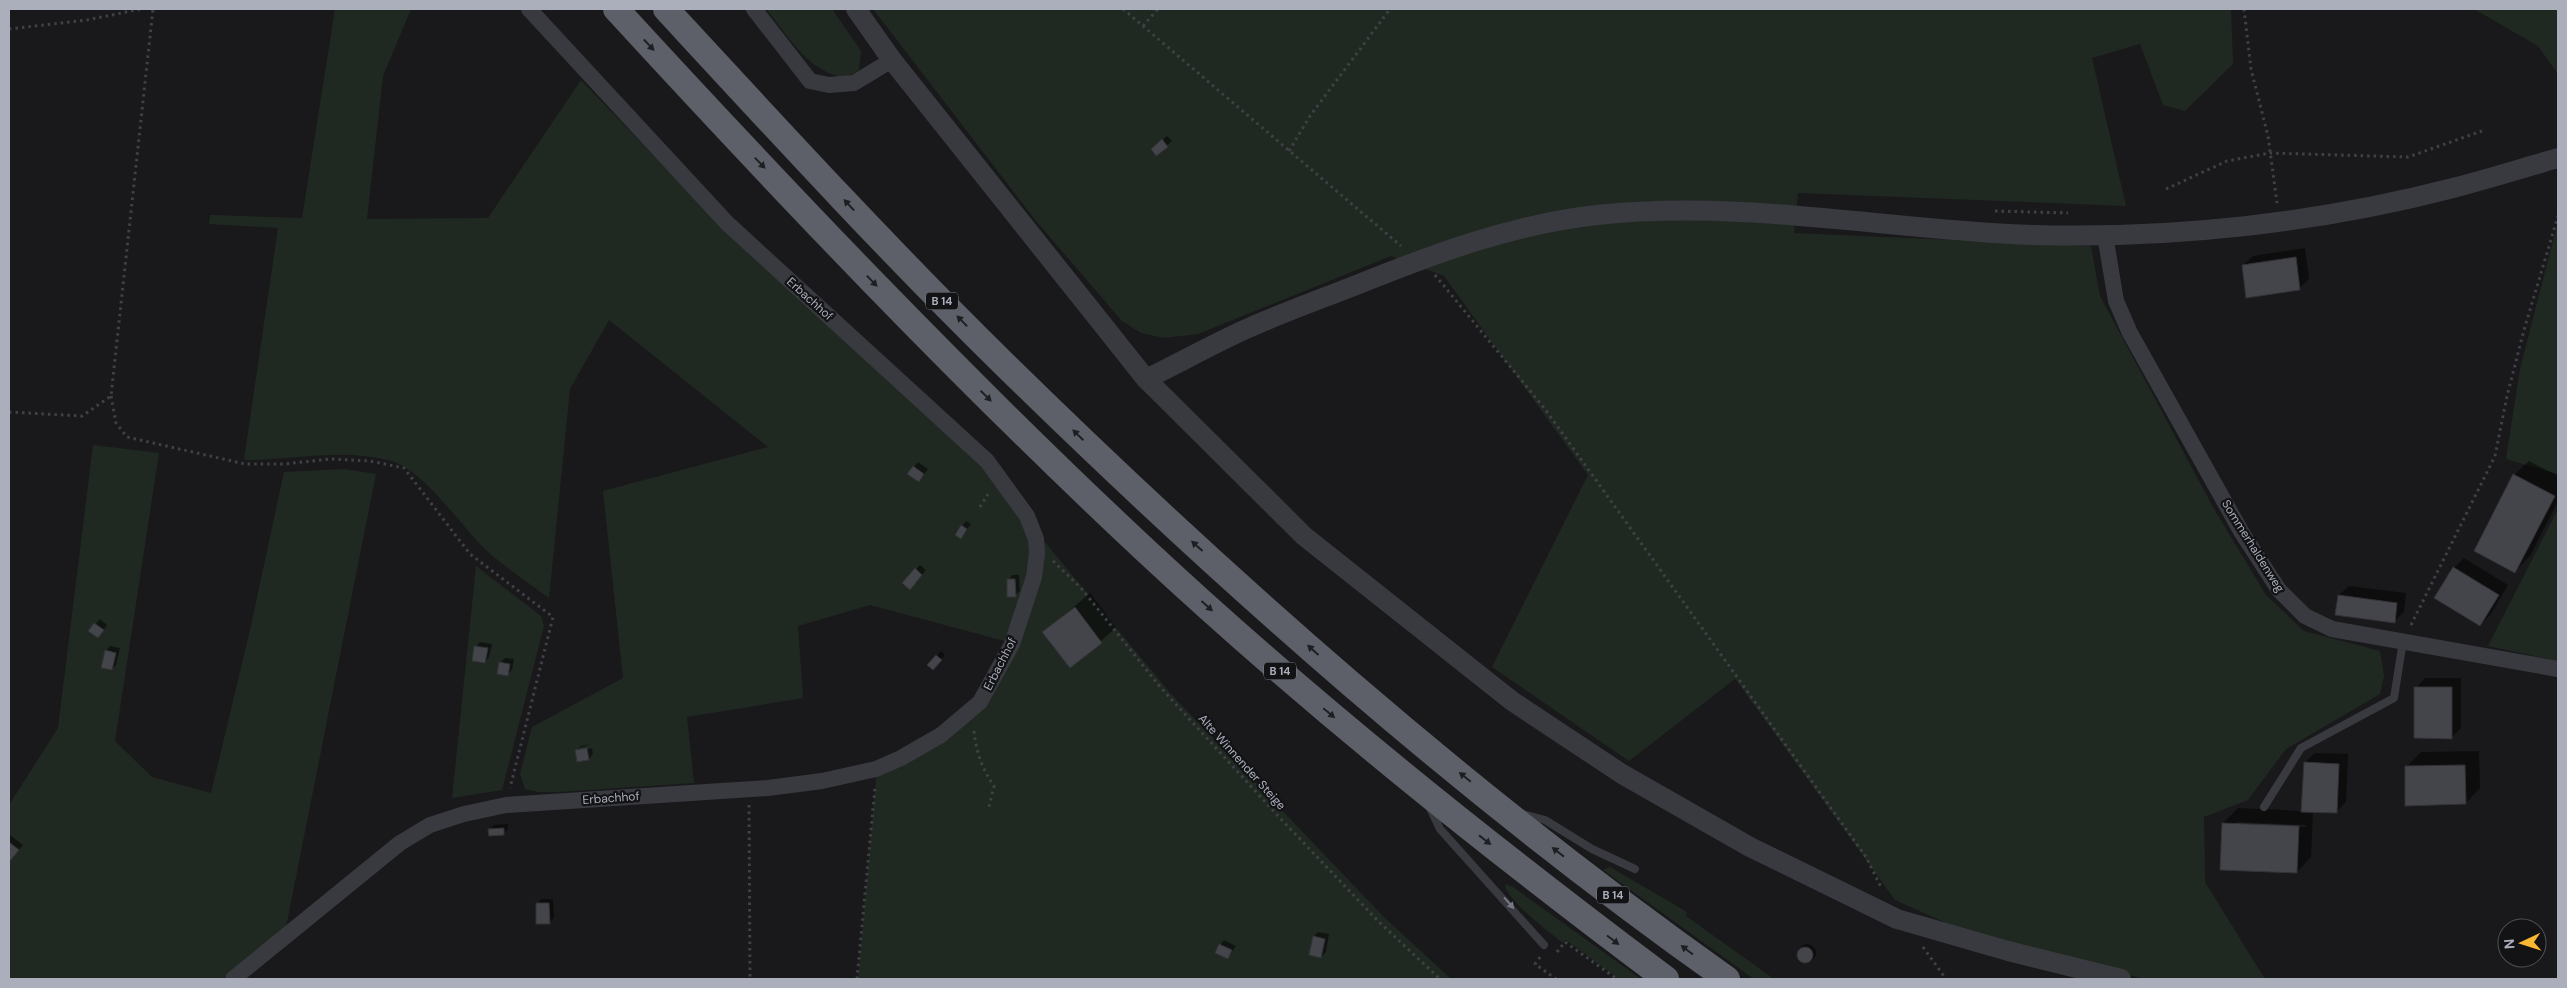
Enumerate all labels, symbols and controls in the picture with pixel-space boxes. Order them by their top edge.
one-way arrow [643,38,655,50]
one-way arrow [754,157,766,169]
one-way arrow [843,199,855,211]
street label: Erbachhof [783,274,837,324]
one-way arrow [866,275,878,287]
road number: B 14 [926,292,958,310]
one-way arrow [956,316,968,328]
one-way arrow [980,390,992,402]
one-way arrow [1073,429,1085,441]
street label: Sommerhaldenweg [2218,497,2288,596]
one-way arrow [1190,541,1203,552]
one-way arrow [1200,601,1213,612]
street label: Erbachhof [980,635,1020,693]
one-way arrow [1307,645,1320,656]
road number: B 14 [1264,662,1296,679]
one-way arrow [1322,708,1335,719]
street label: Alte Winnender Steige [1195,711,1289,813]
one-way arrow [1459,771,1471,783]
street label: Erbachhof [582,788,640,808]
one-way arrow [1478,835,1491,846]
one-way arrow [1551,847,1565,857]
road number: B 14 [1597,886,1629,904]
one-way arrow [1503,897,1514,910]
north arrow [2497,918,2547,968]
one-way arrow [1606,935,1620,945]
text: N [2500,938,2518,950]
one-way arrow [1681,945,1694,956]

